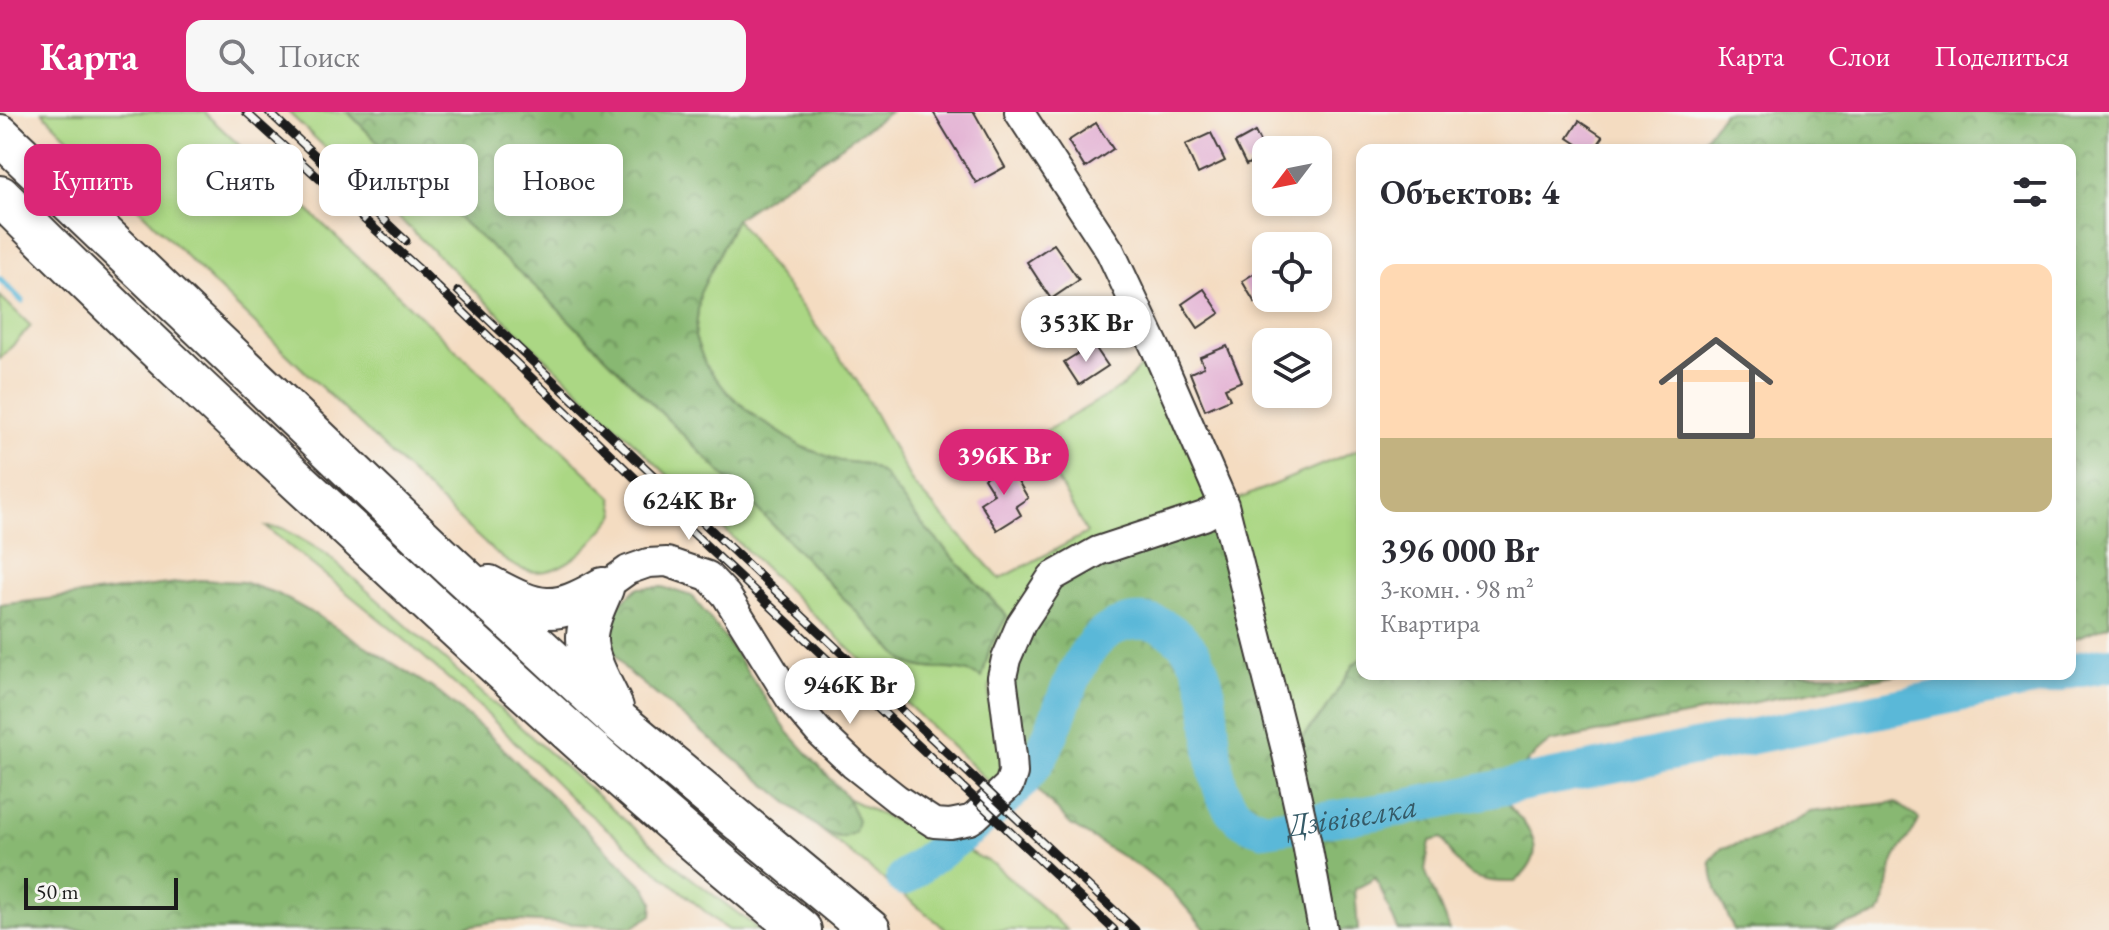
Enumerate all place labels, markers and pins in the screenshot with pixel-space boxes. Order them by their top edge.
pin: 353K Br [1012,296,1160,364]
pin: 396K Br [930,429,1078,497]
pin: 624K Br [615,474,763,542]
pin: 946K Br [776,658,924,726]

